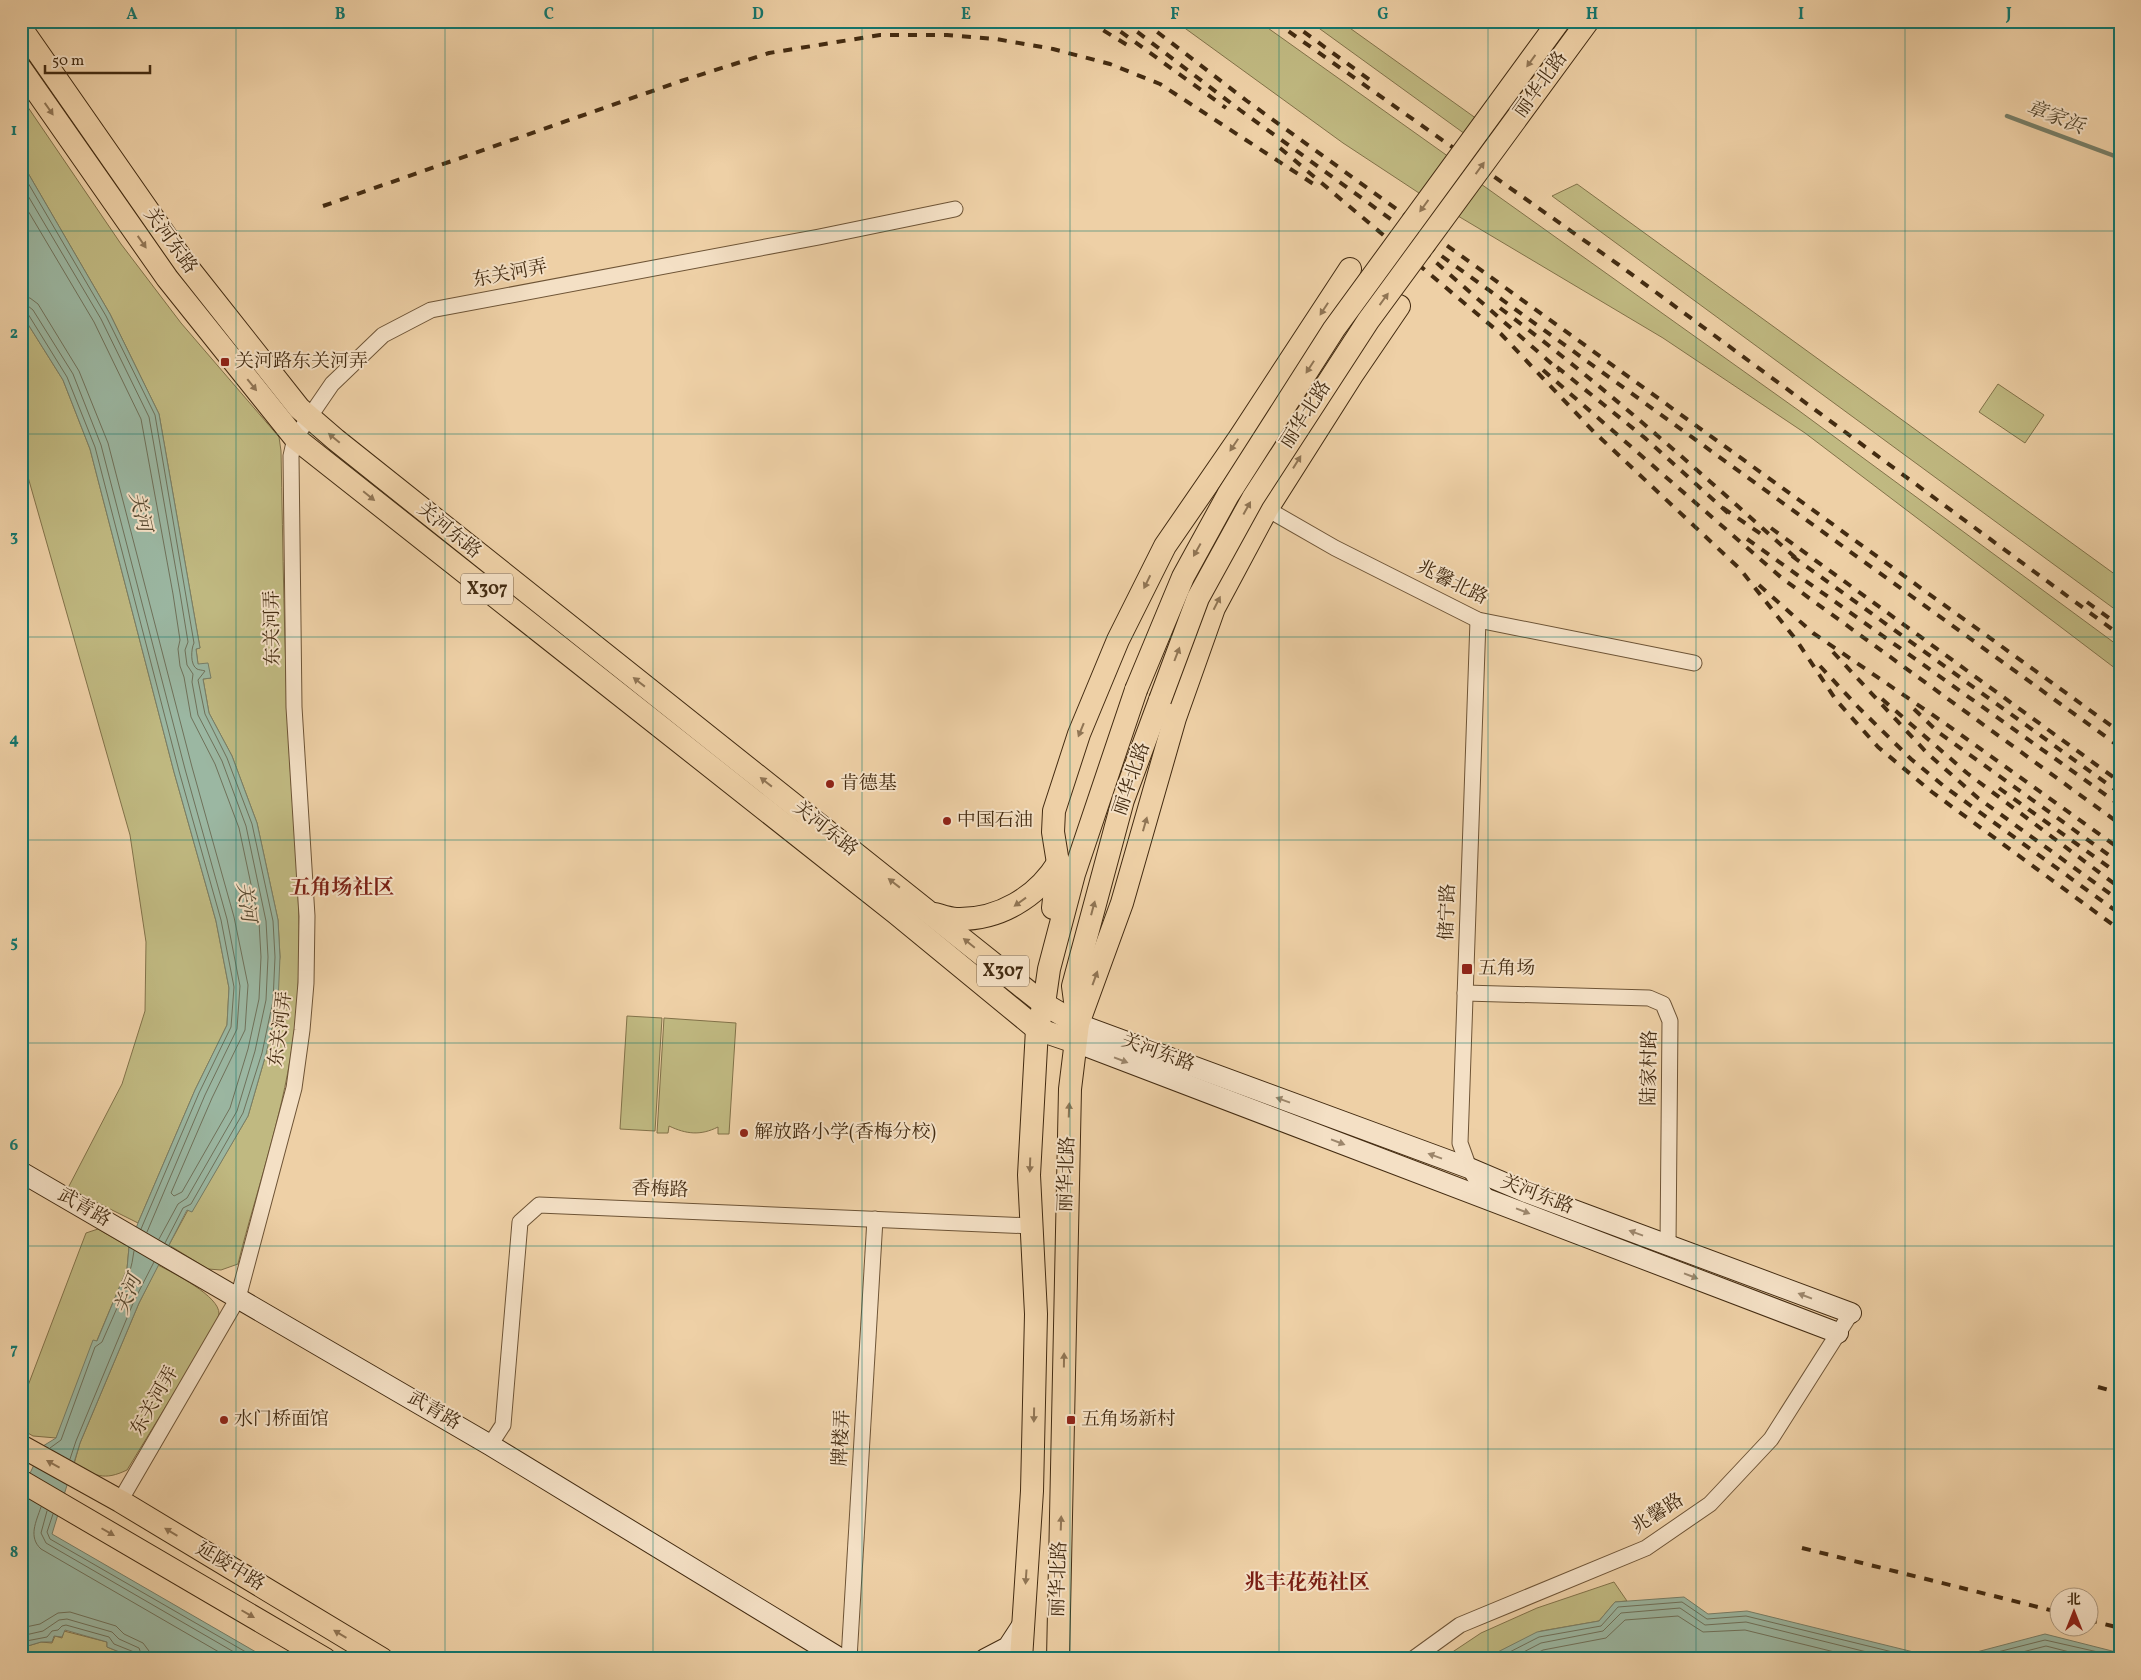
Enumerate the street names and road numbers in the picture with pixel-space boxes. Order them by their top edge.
street label: 丽华北路 [1508,47,1574,123]
street label: 关河东路 [137,203,203,279]
street label: 东关河弄 [470,254,550,294]
street label: 丽华北路 [1274,376,1338,454]
street label: 关河东路 [411,497,487,565]
street label: 兆馨北路 [1412,555,1492,611]
road number: X307 [461,574,513,604]
street label: 东关河弄 [259,590,287,666]
street label: 丽华北路 [1107,739,1157,819]
street label: 关河东路 [787,795,863,863]
street label: 储宁路 [1434,883,1462,941]
road number: X307 [977,956,1029,986]
street label: 东关河弄 [263,990,299,1068]
street label: 关河东路 [1118,1028,1198,1078]
street label: 陆家村路 [1636,1030,1664,1106]
street label: 丽华北路 [1053,1136,1081,1212]
street label: 关河东路 [1497,1169,1577,1221]
street label: 香梅路 [631,1176,689,1204]
street label: 武青路 [53,1182,115,1234]
street label: 东关河弄 [125,1362,185,1440]
street label: 武青路 [403,1385,465,1437]
street label: 牌楼弄 [828,1409,856,1467]
street label: 兆馨路 [1627,1488,1689,1540]
street label: 延陵中路 [191,1536,269,1598]
street label: 丽华北路 [1045,1541,1073,1617]

